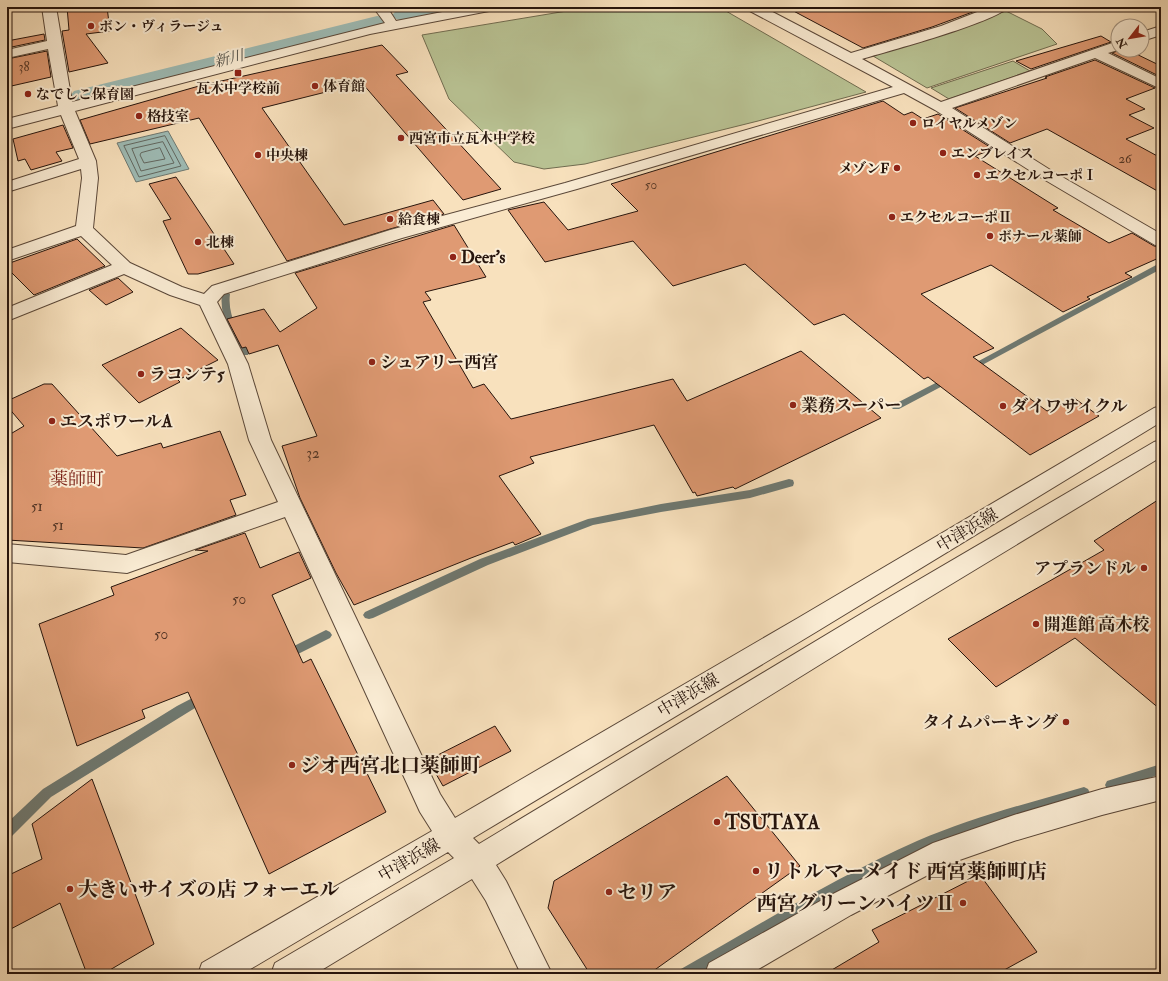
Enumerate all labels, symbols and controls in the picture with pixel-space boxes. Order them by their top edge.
place label: ボン・ヴィラージュ [99,18,224,35]
north arrow [1110,18,1150,58]
marker: ボン・ヴィラージュ [86,21,96,31]
text: N [1113,34,1130,51]
water label: 新川 [212,46,248,72]
house number: 38 [18,59,30,75]
marker: 瓦木中学校前 [233,68,243,78]
place label: 体育館 [323,78,365,95]
place label: 瓦木中学校前 [196,80,280,97]
marker: 体育館 [310,81,320,91]
place label: なでしこ保育園 [36,86,134,103]
marker: なでしこ保育園 [23,89,33,99]
place label: 格技室 [147,108,189,125]
marker: 格技室 [134,111,144,121]
place label: ロイヤルメゾン [921,115,1018,132]
marker: ロイヤルメゾン [908,118,918,128]
place label: 西宮市立瓦木中学校 [409,130,535,147]
marker: 西宮市立瓦木中学校 [396,133,406,143]
place label: エンブレイス [951,145,1034,162]
place label: 中央棟 [266,147,308,164]
marker: エンブレイス [938,148,948,158]
marker: 中央棟 [253,150,263,160]
house number: 26 [1118,151,1133,167]
place label: メゾンF [839,160,889,177]
marker: メゾンF [892,163,902,173]
place label: エクセルコーポⅠ [985,167,1097,184]
marker: エクセルコーポⅠ [972,170,982,180]
house number: 50 [645,177,657,193]
place label: エクセルコーポⅡ [900,209,1012,226]
place label: 給食棟 [398,211,440,228]
marker: エクセルコーポⅡ [887,212,897,222]
marker: 給食棟 [385,214,395,224]
place label: ボナール薬師 [998,228,1082,245]
marker: ボナール薬師 [985,231,995,241]
place label: 北棟 [206,234,234,251]
marker: 北棟 [193,237,203,247]
place label: Deer's [461,247,506,268]
marker: Deer's [448,252,458,262]
place label: シュアリー西宮 [380,352,498,373]
marker: シュアリー西宮 [367,357,377,367]
place label: ラコンテ5 [149,364,225,385]
marker: ラコンテ5 [136,369,146,379]
place label: 業務スーパー [801,395,901,416]
place label: ダイワサイクル [1011,396,1128,417]
marker: 業務スーパー [788,400,798,410]
marker: ダイワサイクル [998,401,1008,411]
place label: エスポワールA [60,411,173,432]
marker: エスポワールA [47,416,57,426]
house number: 32 [306,444,320,463]
district label: 薬師町 [50,468,104,491]
house number: 51 [31,497,43,516]
street label: 中津浜線 [932,503,1002,557]
house number: 51 [52,516,64,535]
place label: アプランドル [1034,558,1136,579]
marker: アプランドル [1139,563,1149,573]
house number: 50 [232,590,246,609]
place label: 開進館 高木校 [1044,614,1150,635]
marker: 開進館 高木校 [1031,619,1041,629]
house number: 50 [154,625,168,644]
street label: 中津浜線 [653,668,723,722]
place label: タイムパーキング [923,712,1058,733]
marker: タイムパーキング [1061,717,1071,727]
place label: ジオ西宮北口薬師町 [300,753,481,778]
marker: ジオ西宮北口薬師町 [287,760,297,770]
place label: TSUTAYA [724,810,820,835]
marker: TSUTAYA [712,817,722,827]
street label: 中津浜線 [374,834,444,886]
place label: リトルマーメイド 西宮薬師町店 [764,859,1047,884]
marker: リトルマーメイド 西宮薬師町店 [751,866,761,876]
place label: 大きいサイズの店 フォーエル [78,877,340,902]
place label: セリア [617,880,677,905]
marker: 大きいサイズの店 フォーエル [65,884,75,894]
marker: セリア [604,887,614,897]
place label: 西宮グリーンハイツⅡ [757,891,955,916]
marker: 西宮グリーンハイツⅡ [958,898,968,908]

